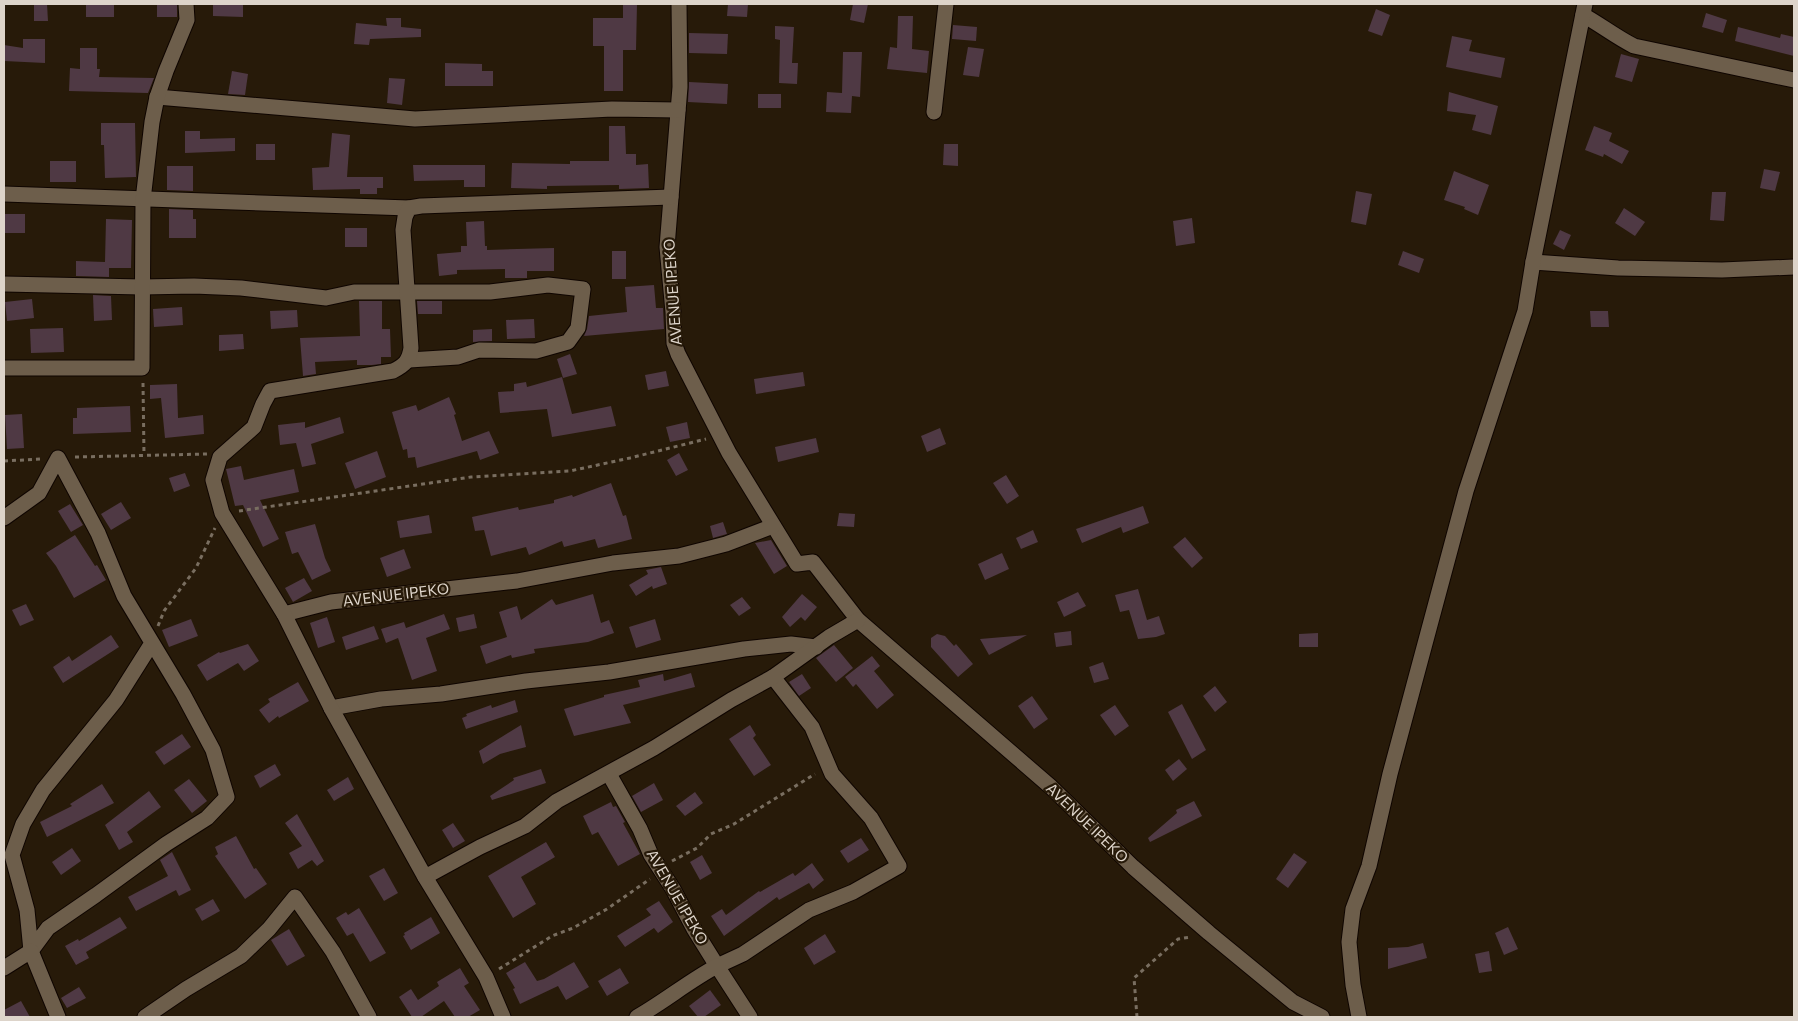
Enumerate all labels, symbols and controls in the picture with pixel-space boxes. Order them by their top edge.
street label: AVENUE IPEKO [659,238,685,346]
street label: AVENUE IPEKO [342,579,450,609]
street label: AVENUE IPEKO [1043,779,1132,866]
street label: AVENUE IPEKO [643,846,712,947]

